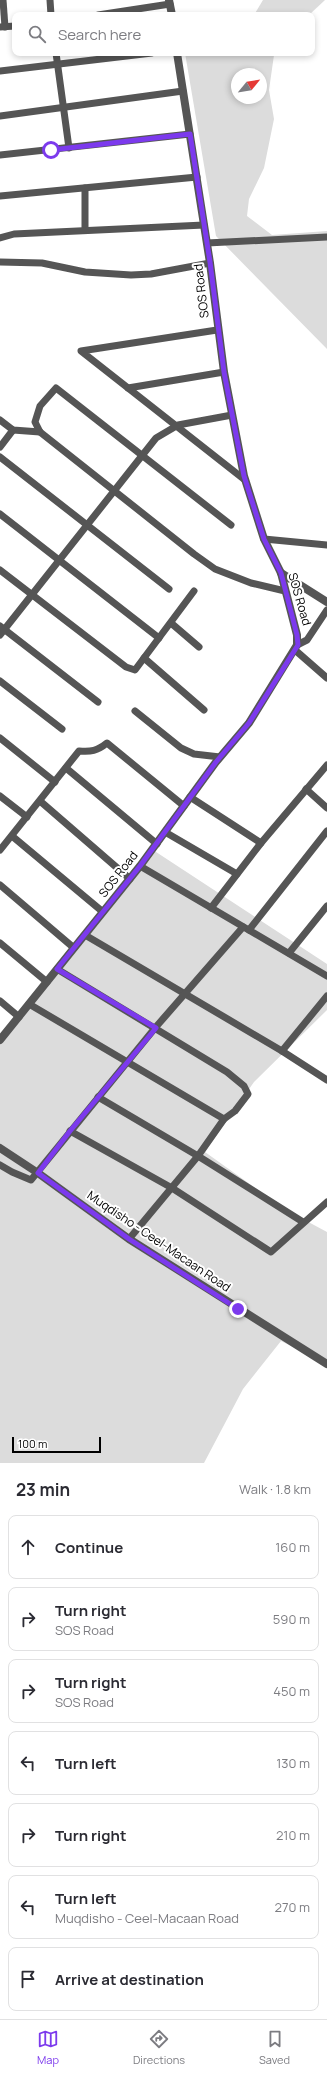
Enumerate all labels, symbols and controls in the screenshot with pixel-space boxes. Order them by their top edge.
search box [12,12,315,56]
icon: search [26,23,48,45]
text: Search here [58,24,141,45]
north arrow [231,68,267,104]
route start [42,141,60,159]
street label: SOS Road [189,263,213,319]
street label: SOS Road [284,571,316,627]
street label: SOS Road [95,847,141,901]
street label: Muqdisho - Ceel-Macaan Road [84,1187,234,1295]
route end [229,1300,247,1318]
scale bar [12,1435,101,1454]
text: 100 m [18,1436,47,1451]
text: 23 min [16,1478,70,1501]
text: Walk · 1.8 km [239,1480,311,1498]
icon: ahead [17,1536,39,1558]
text: Continue [55,1537,123,1558]
text: 160 m [275,1538,310,1556]
text: Turn right [55,1600,126,1621]
icon: right [17,1608,39,1630]
text: 590 m [273,1610,310,1628]
text: SOS Road [55,1621,114,1639]
text: Turn right [55,1672,126,1693]
icon: right [17,1680,39,1702]
text: 450 m [273,1682,310,1700]
text: SOS Road [55,1693,114,1711]
icon: left [17,1752,39,1774]
text: Turn left [55,1753,117,1774]
text: 130 m [276,1754,310,1772]
icon: right [17,1824,39,1846]
text: Turn right [55,1825,126,1846]
text: 210 m [276,1826,310,1844]
text: Turn left [55,1888,117,1909]
icon: left [17,1896,39,1918]
text: 270 m [275,1898,310,1916]
text: Muqdisho - Ceel-Macaan Road [55,1909,239,1927]
icon: arrive [17,1968,39,1990]
text: Arrive at destination [55,1969,204,1990]
tab: Map [37,2028,59,2067]
tab: Directions [133,2028,185,2067]
tab: Saved [259,2028,290,2067]

